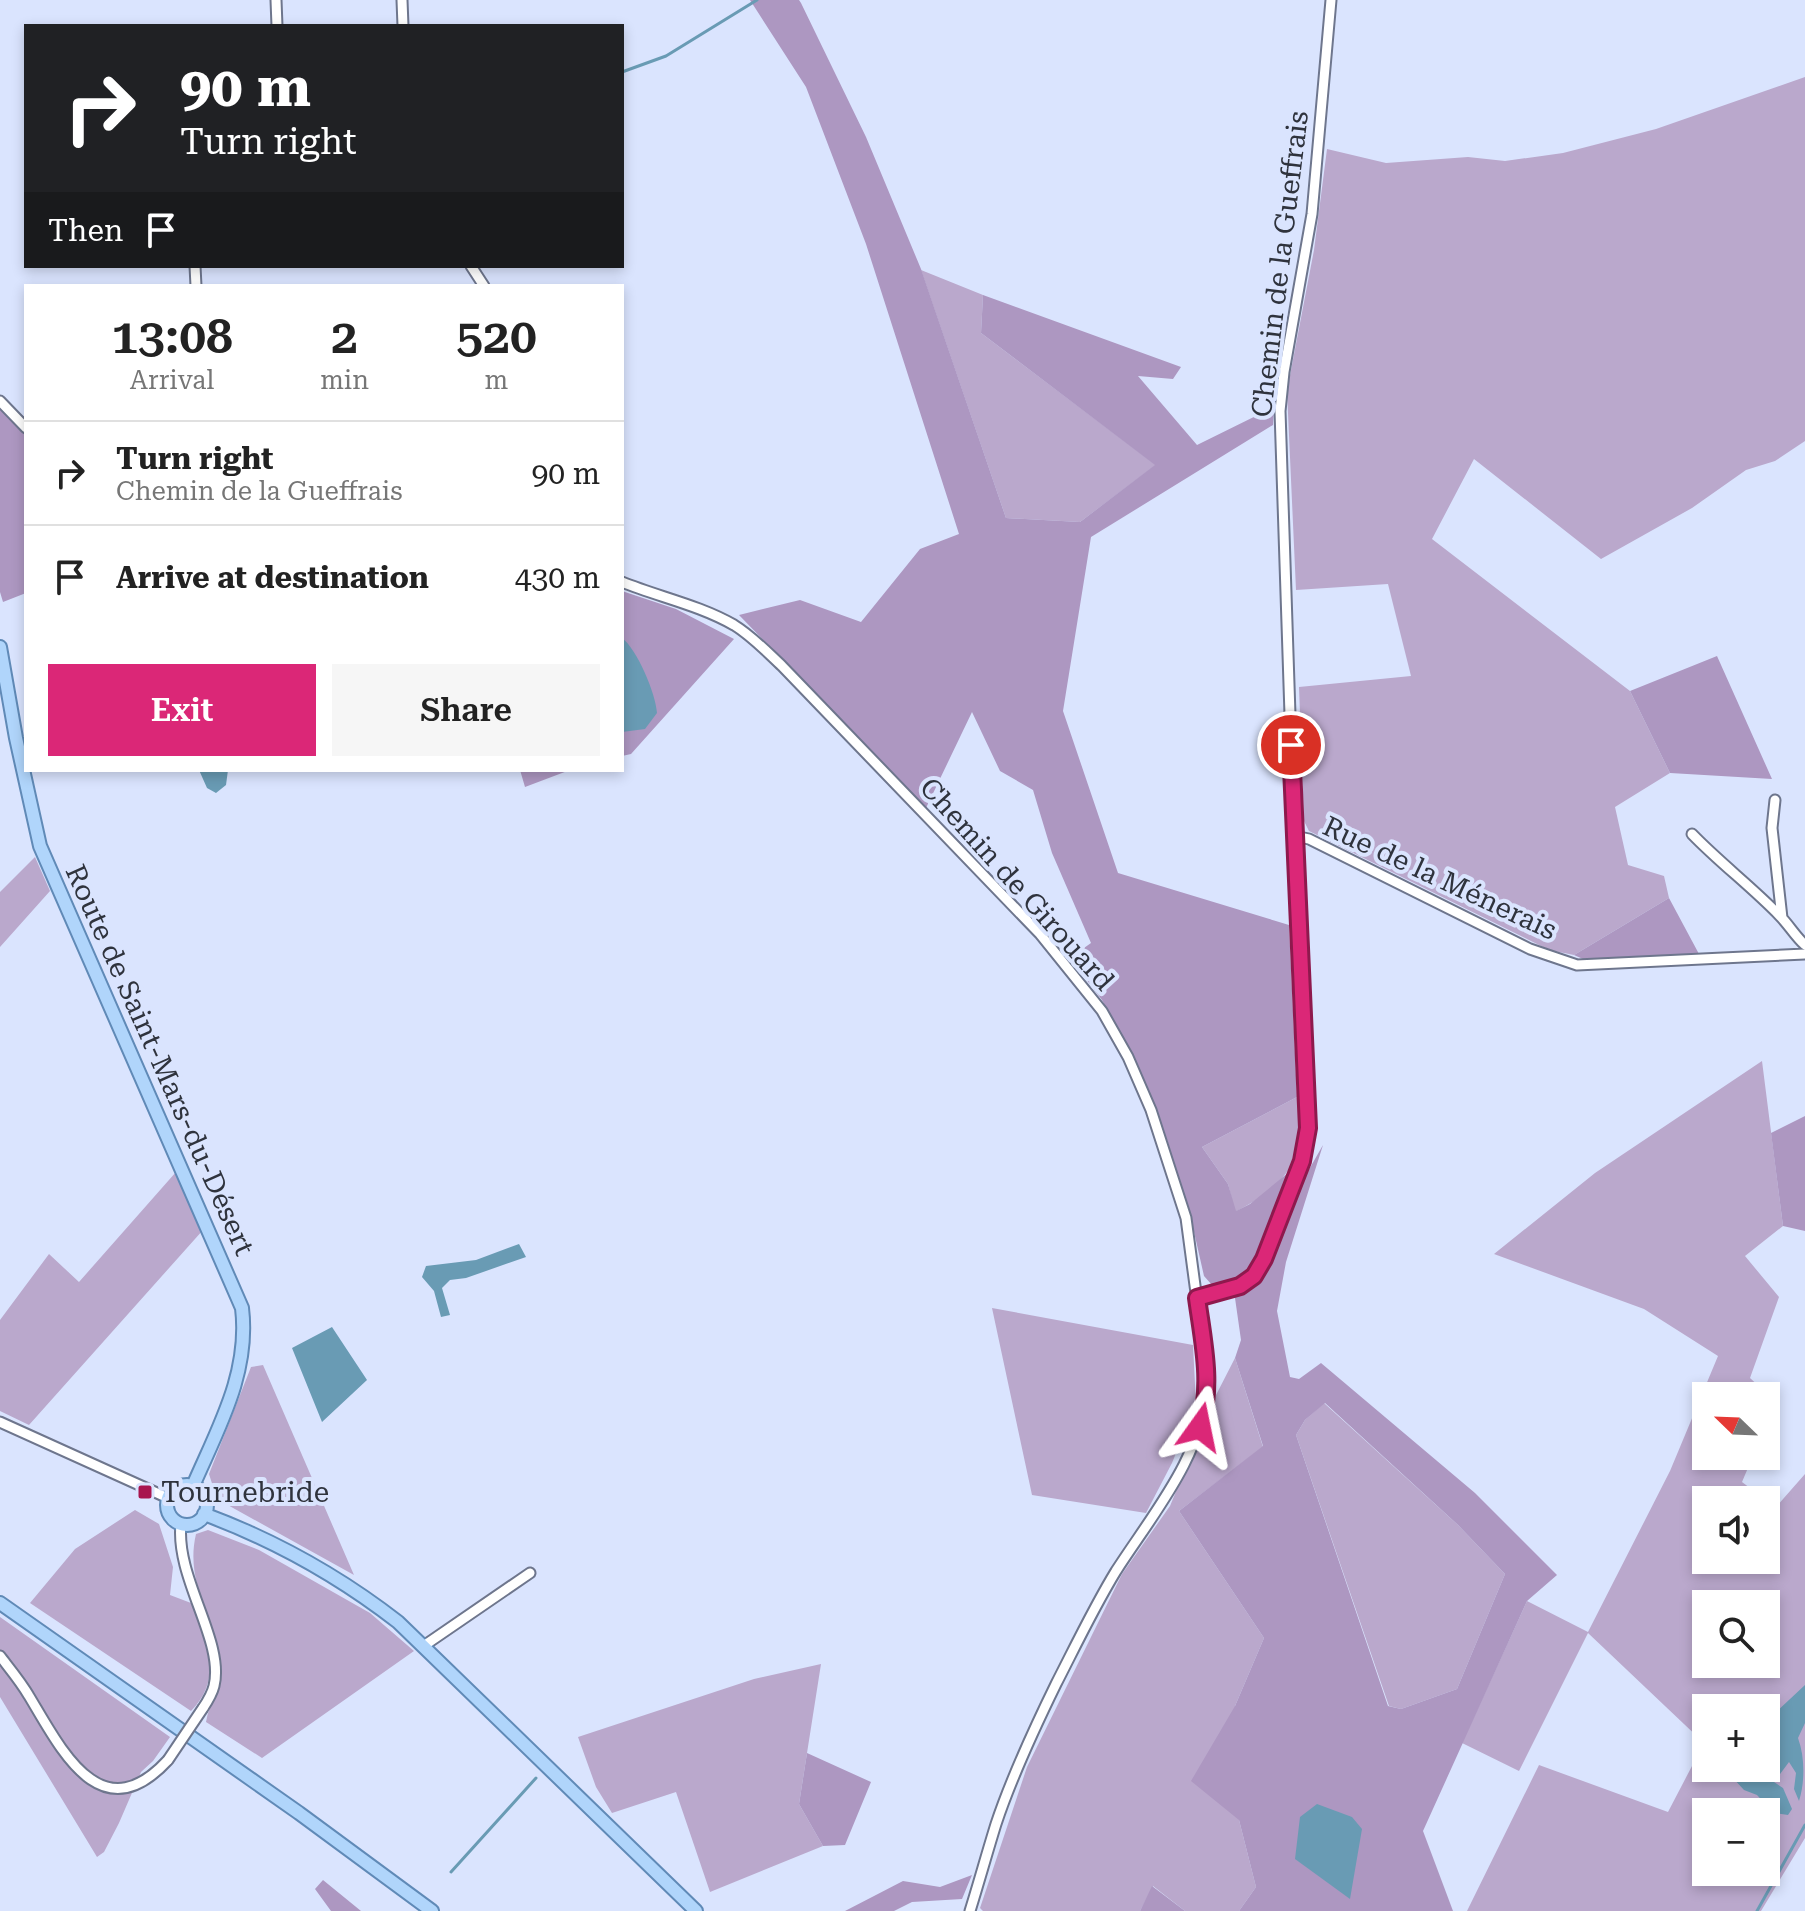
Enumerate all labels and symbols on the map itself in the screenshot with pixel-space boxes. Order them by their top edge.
street label: Chemin de la Gueffrais [1245,109,1315,419]
pin [1257,711,1325,779]
street label: Chemin de Girouard [913,771,1121,997]
street label: Rue de la Ménerais [1318,809,1562,947]
street label: Route de Saint-Mars-du-Désert [59,860,261,1260]
north arrow [1692,1382,1780,1470]
position arrow [1158,1385,1242,1469]
place label: Tournebride [161,1476,329,1509]
marker: Tournebride [136,1483,154,1501]

